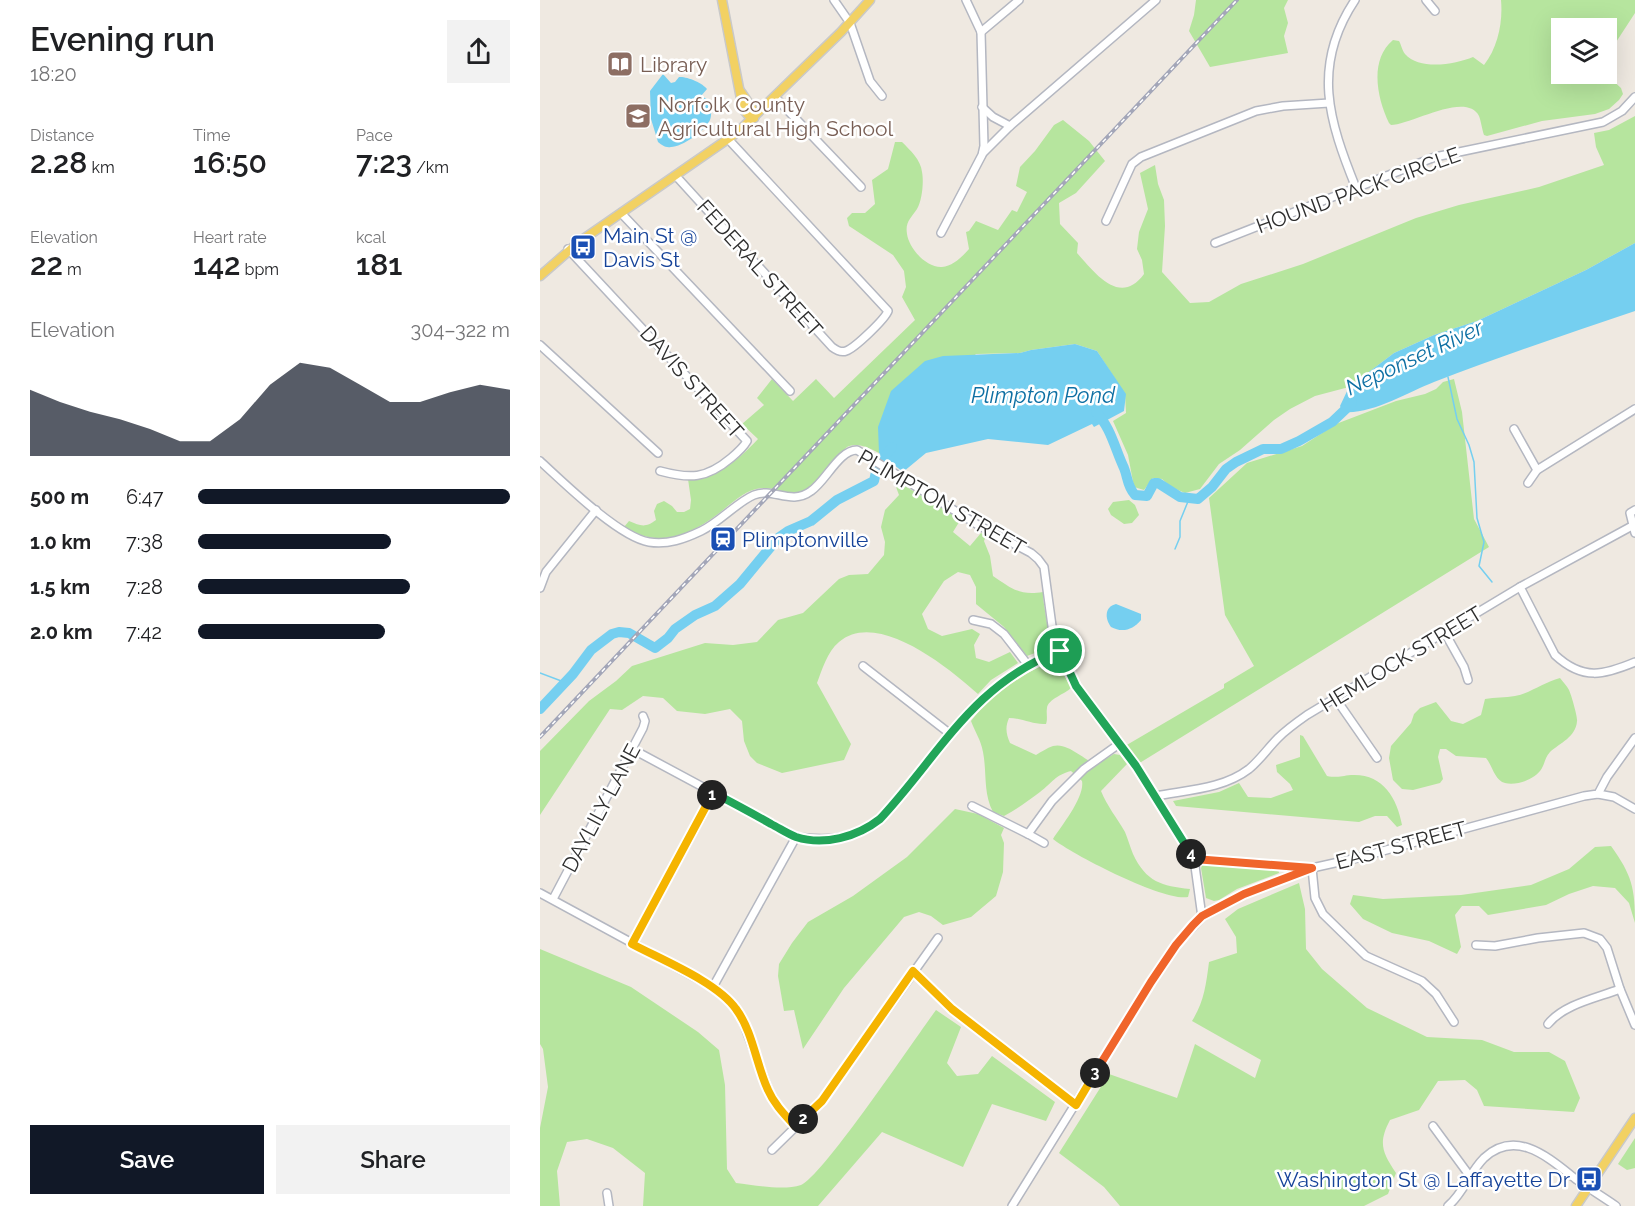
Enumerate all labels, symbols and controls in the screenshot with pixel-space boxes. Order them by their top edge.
map controls [1551,18,1617,84]
button: layers [1551,18,1617,84]
text: Evening run [30,20,215,59]
button: share [447,20,510,83]
library icon: Library [605,49,635,79]
place label: Library [640,52,707,77]
text: 18:20 [30,62,77,86]
place label: Norfolk County Agricultural High School [658,92,893,141]
school or university icon: Norfolk County Agricultural High School [623,101,653,131]
text: Distance [30,126,94,145]
text: Time [193,126,230,145]
text: Pace [356,126,393,145]
street label: HOUND PACK CIRCLE [1253,141,1463,239]
text: 2.28 [30,145,87,180]
text: 16:50 [193,145,267,180]
text: 7:23 [356,145,412,180]
text: km [87,158,115,177]
text: /km [412,158,449,177]
street label: FEDERAL STREET [692,194,828,342]
place label: Main St @ Davis St [603,223,697,272]
text: Elevation [30,228,98,247]
text: Heart rate [193,228,267,247]
text: kcal [356,228,386,247]
bus stop icon: Main St @ Davis St [568,232,598,262]
text: 22 [30,247,63,282]
text: 142 [193,247,241,282]
text: 181 [356,247,402,282]
text: m [63,260,82,279]
text: bpm [241,260,279,279]
water label: Neponset River [1341,313,1488,400]
text: Elevation [30,318,115,342]
text: 304–322 m [411,318,510,342]
street label: DAVIS STREET [635,321,749,444]
water label: Plimpton Pond [971,382,1116,408]
street label: PLIMPTON STREET [854,444,1030,560]
text: 500 m [30,485,89,509]
text: 6:47 [126,485,163,509]
station icon: Plimptonville [708,524,738,554]
place label: Plimptonville [742,527,868,552]
text: 1.0 km [30,530,91,554]
text: 7:38 [126,530,163,554]
text: 1.5 km [30,575,90,599]
text: 7:28 [126,575,163,599]
street label: HEMLOCK STREET [1315,601,1487,717]
text: 2.0 km [30,620,93,644]
text: 7:42 [126,620,162,644]
pin [1034,625,1085,676]
icon: arrive [1043,634,1076,667]
street label: DAYLILY LANE [557,740,645,876]
pin: 1 [697,780,727,810]
text: 1 [708,785,716,804]
street label: EAST STREET [1333,815,1469,875]
pin: 4 [1176,839,1206,869]
text: 4 [1186,844,1196,863]
pin: 3 [1080,1058,1110,1088]
text: 3 [1091,1063,1099,1082]
pin: 2 [788,1104,818,1134]
text: 2 [798,1109,808,1128]
button: Save [30,1125,264,1194]
button: Share [276,1125,510,1194]
bus stop icon: Washington St @ Laffayette Dr [1574,1164,1604,1194]
place label: Washington St @ Laffayette Dr [1277,1167,1571,1192]

